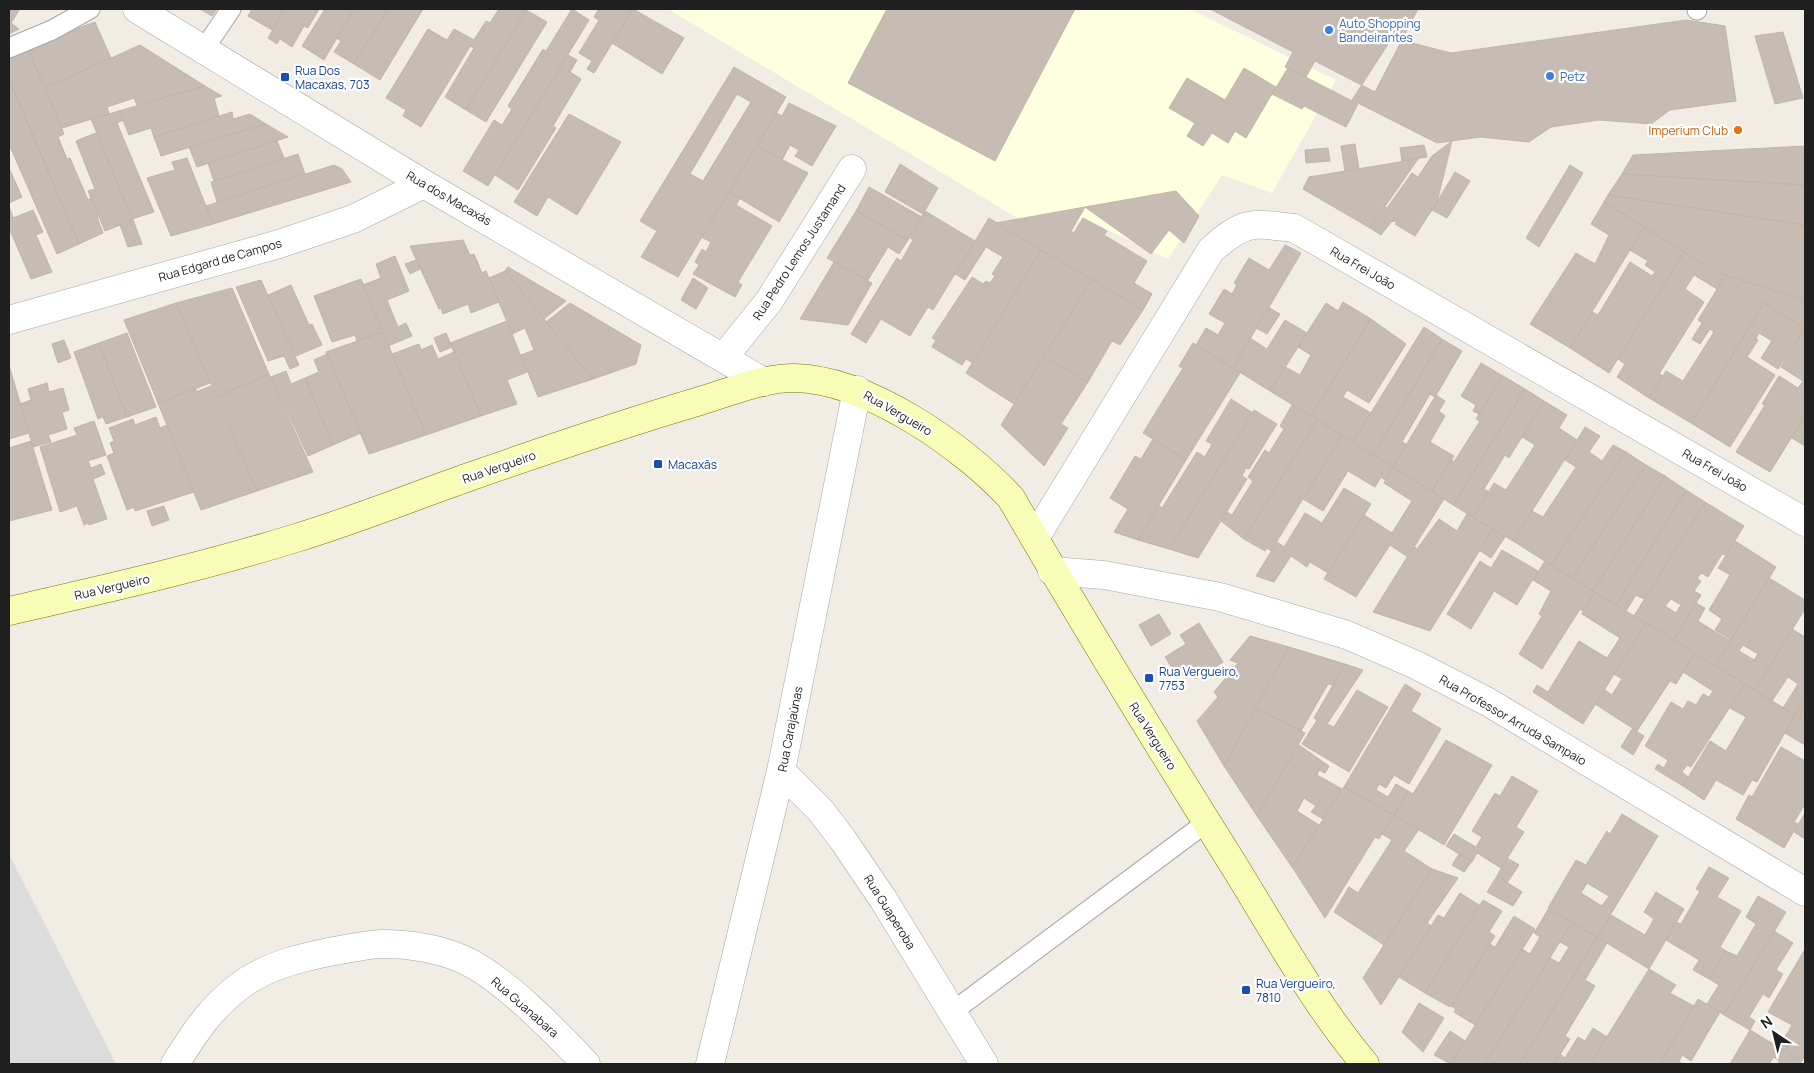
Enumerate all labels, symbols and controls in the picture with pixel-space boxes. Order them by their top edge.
place label: Auto Shopping Bandeirantes [1339,15,1421,46]
marker: Auto Shopping Bandeirantes [1323,24,1335,36]
place label: Rua Dos Macaxas, 703 [295,62,370,93]
place label: Petz [1560,68,1585,85]
marker: Petz [1544,70,1556,82]
marker: Rua Dos Macaxas, 703 [279,71,291,83]
place label: Imperium Club [1648,122,1728,139]
marker: Imperium Club [1732,124,1744,136]
street label: Rua dos Macaxás [403,167,495,229]
street label: Rua Pedro Lemos Justamand [749,181,849,323]
street label: Rua Edgard de Campos [156,234,284,286]
street label: Rua Frei João [1327,242,1399,294]
street label: Rua Vergueiro [861,386,935,440]
street label: Rua Frei João [1679,444,1751,496]
street label: Rua Vergueiro [460,446,538,488]
place label: Macaxãs [668,456,717,473]
marker: Macaxãs [652,458,664,470]
street label: Rua Vergueiro [73,570,151,604]
place label: Rua Vergueiro, 7753 [1159,663,1239,694]
street label: Rua Professor Arruda Sampaio [1436,671,1590,769]
marker: Rua Vergueiro, 7753 [1143,672,1155,684]
street label: Rua Carajaúnas [773,685,807,773]
street label: Rua Vergueiro [1125,699,1181,773]
street label: Rua Guaperoba [860,871,920,953]
street label: Rua Guanabara [488,973,562,1041]
place label: Rua Vergueiro, 7810 [1256,975,1336,1006]
marker: Rua Vergueiro, 7810 [1240,984,1252,996]
north arrow [1749,1008,1799,1058]
text: N [1757,1011,1776,1033]

